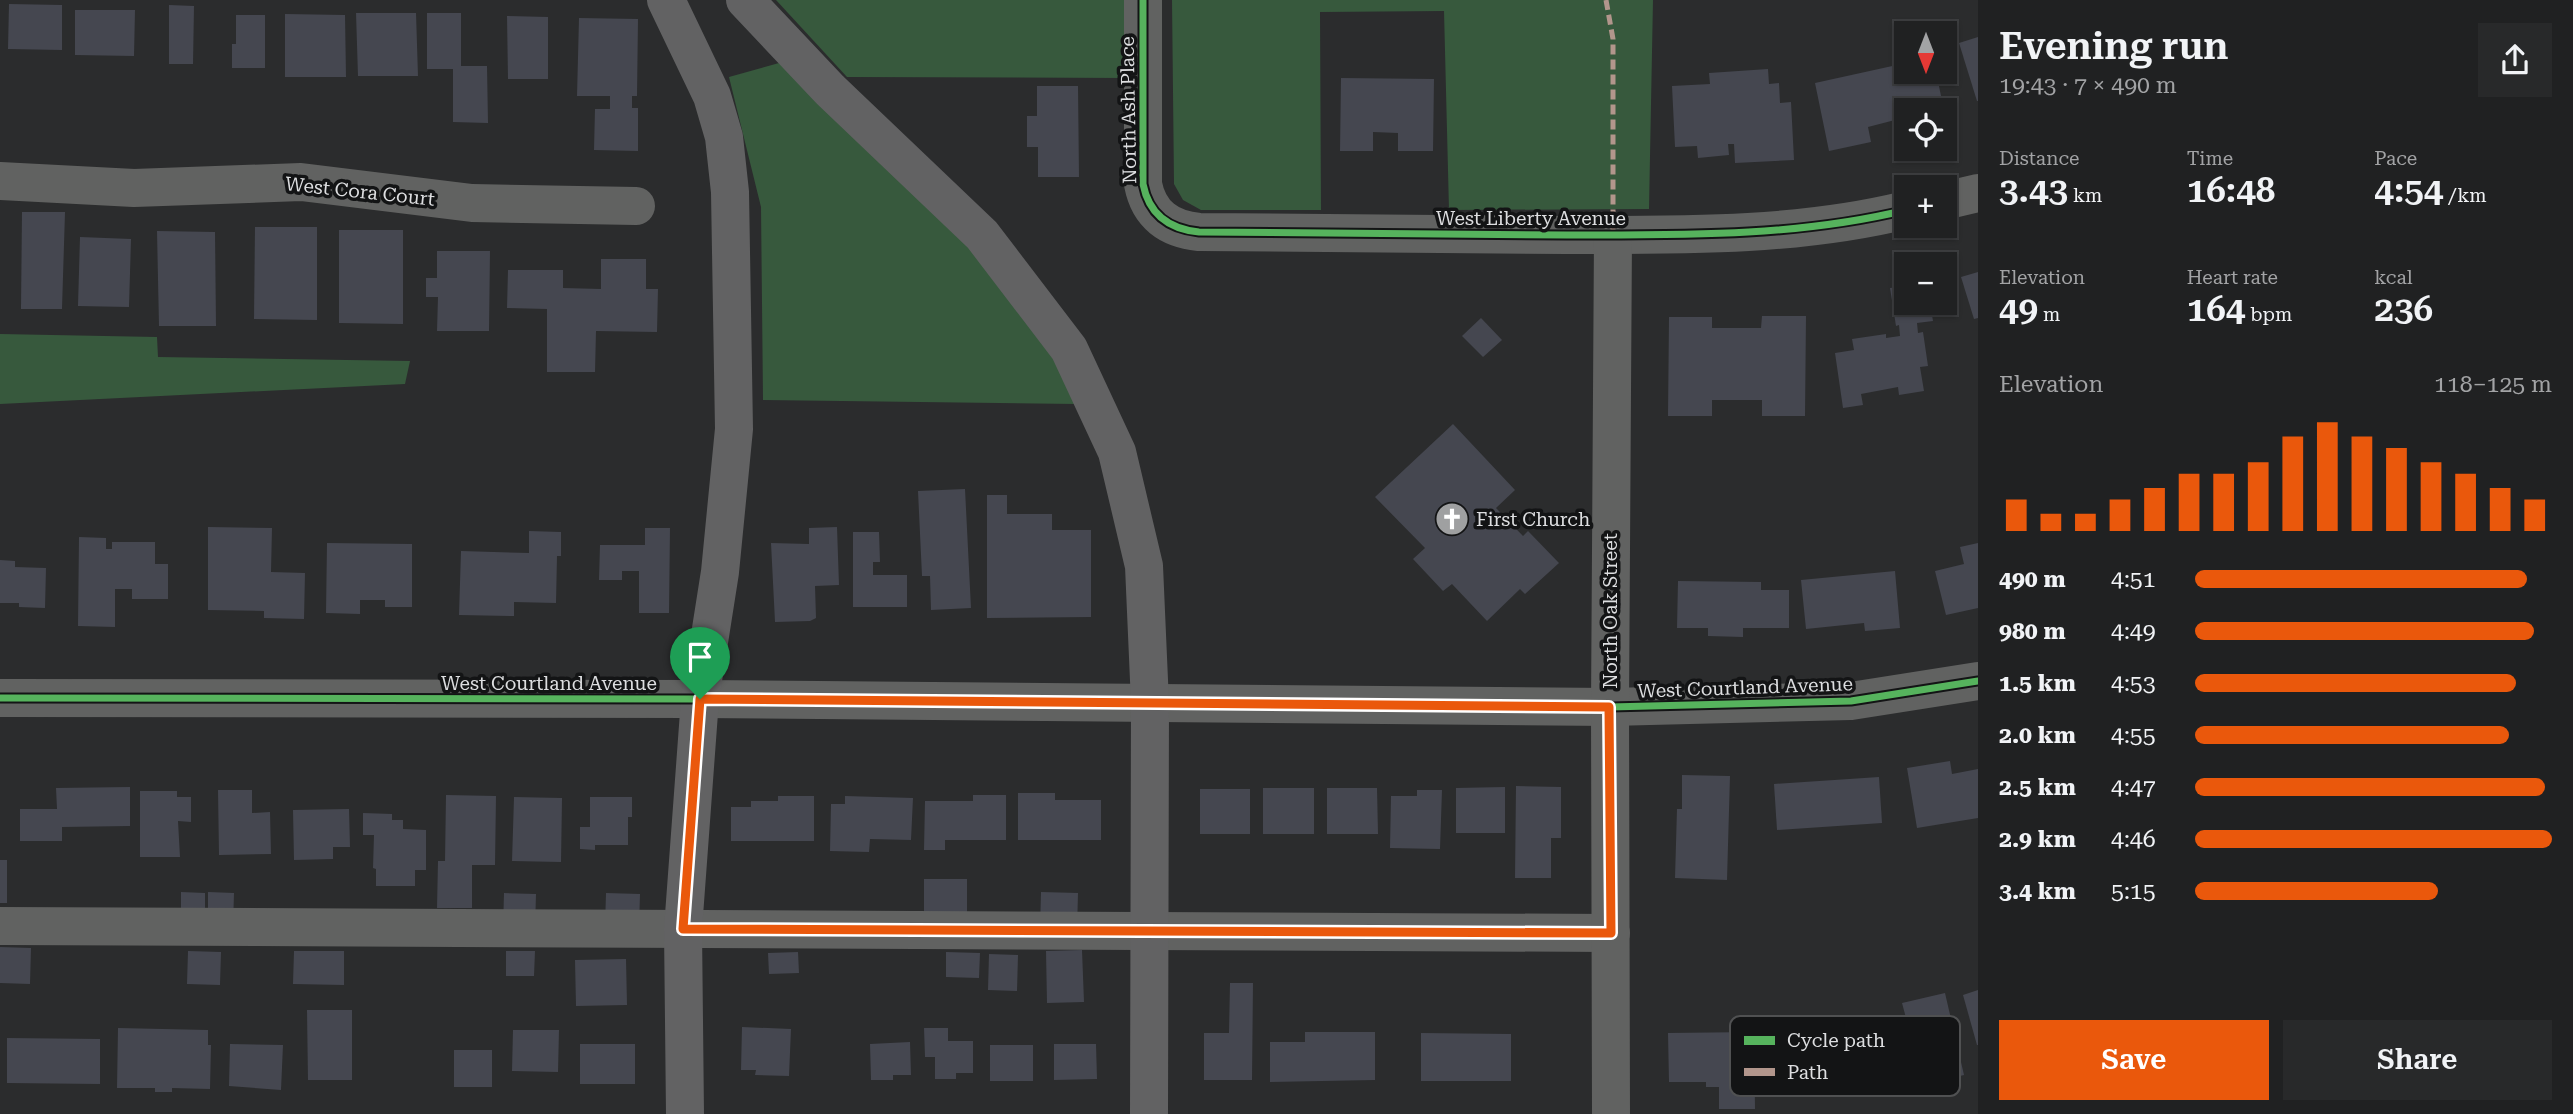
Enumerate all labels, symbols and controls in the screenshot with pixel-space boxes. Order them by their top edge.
north arrow [1894,21,1956,84]
map controls [1894,21,1957,315]
button: share [2478,23,2552,97]
text: Evening run [1999,24,2228,68]
street label: North Ash Place [1116,36,1141,184]
text: 19:43 · 7 × 490 m [1999,72,2177,99]
button: locate [1894,98,1957,161]
text: Distance [1999,147,2079,170]
text: Time [2187,147,2233,170]
text: Pace [2374,147,2417,170]
text: 3.43 [1999,170,2068,211]
text: 16:48 [2187,170,2275,211]
text: 4:54 [2374,170,2443,211]
street label: West Cora Court [284,172,436,211]
button: + [1894,175,1957,238]
text: km [2068,184,2102,207]
text: /km [2443,184,2487,207]
street label: West Liberty Avenue [1436,207,1626,230]
button: − [1894,252,1957,315]
text: Elevation [1999,266,2085,289]
text: Heart rate [2187,266,2278,289]
text: kcal [2374,266,2413,289]
text: 49 [1999,289,2038,330]
text: 164 [2187,289,2245,330]
text: 236 [2374,289,2433,330]
text: m [2038,303,2060,326]
text: bpm [2245,303,2292,326]
text: Elevation [1999,371,2103,398]
text: 118–125 m [2434,371,2552,398]
church icon: First Church [1433,500,1471,538]
place label: First Church [1476,508,1590,531]
street label: North Oak Street [1599,533,1622,689]
text: 490 m [1999,566,2066,593]
text: 4:51 [2111,566,2156,593]
text: 980 m [1999,618,2066,645]
text: 4:49 [2111,618,2156,645]
pin [670,627,730,699]
icon: arrive [681,638,719,676]
text: 1.5 km [1999,670,2076,697]
text: 4:53 [2111,670,2156,697]
street label: West Courtland Avenue [441,672,657,695]
street label: West Courtland Avenue [1637,672,1853,703]
text: 2.0 km [1999,722,2076,749]
text: 4:55 [2111,722,2156,749]
text: 2.5 km [1999,774,2076,801]
text: 4:47 [2111,774,2156,801]
text: 2.9 km [1999,826,2076,853]
text: 4:46 [2111,826,2156,853]
text: 3.4 km [1999,878,2076,905]
text: 5:15 [2111,878,2156,905]
legend [1730,1016,1960,1096]
button: Save [1999,1020,2269,1100]
button: Share [2283,1020,2552,1100]
text: Cycle path [1787,1029,1885,1052]
text: Path [1787,1061,1828,1084]

